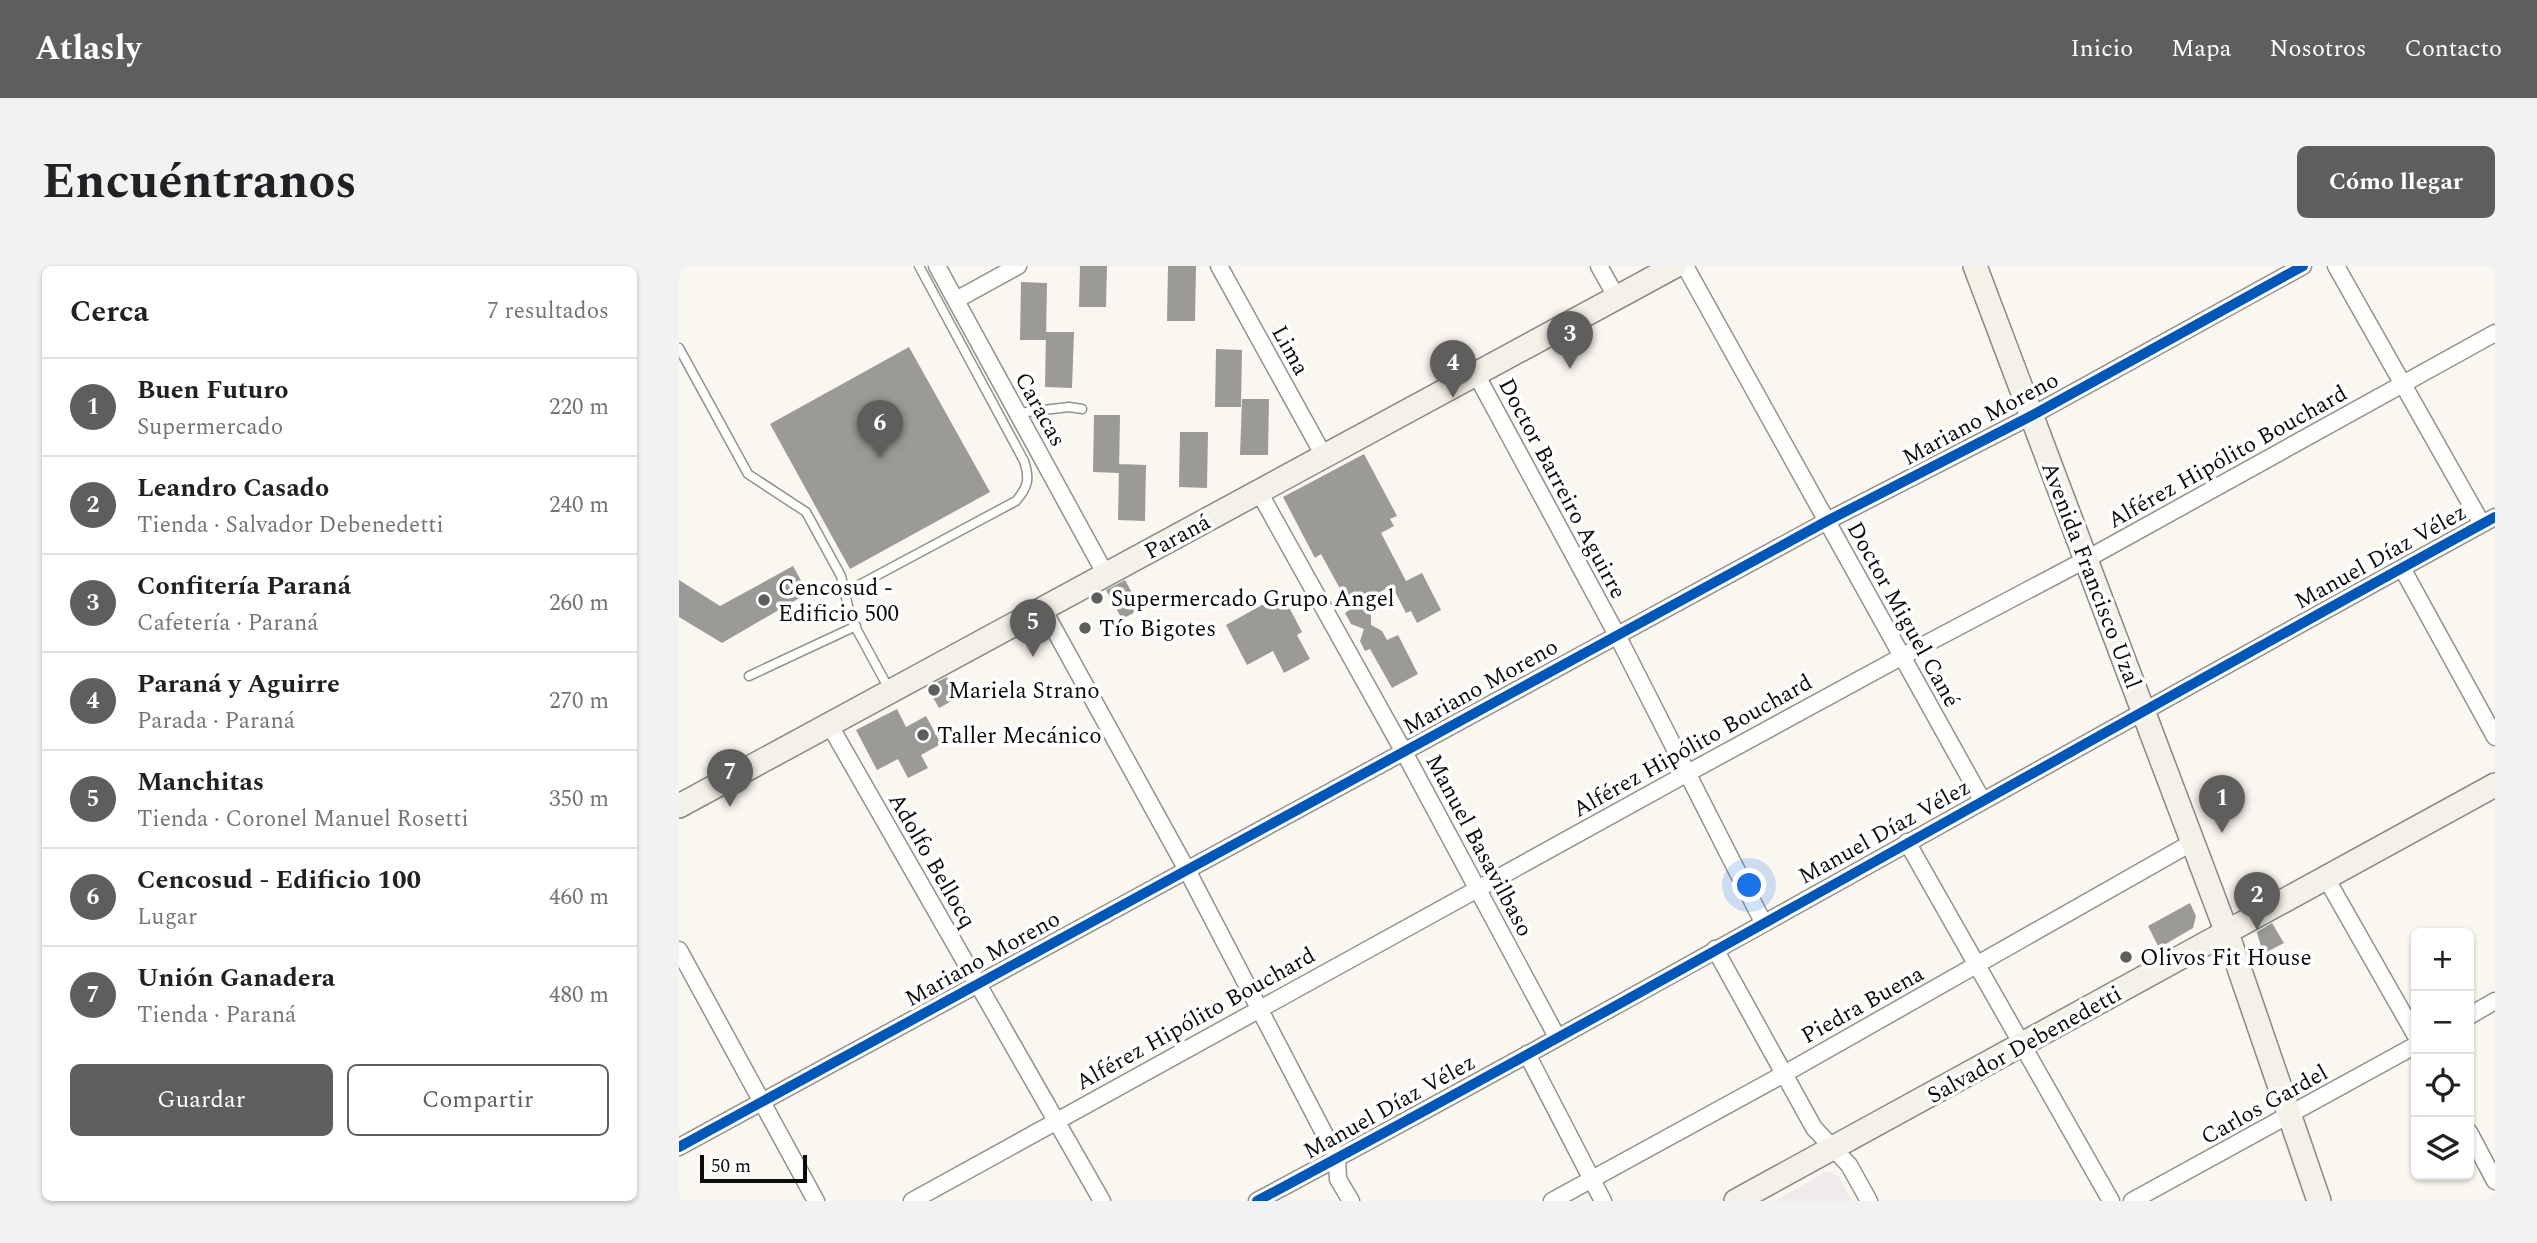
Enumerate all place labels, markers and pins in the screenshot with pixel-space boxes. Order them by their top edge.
pin: 3 [1547,311,1593,369]
pin: 4 [1430,340,1476,398]
pin: 6 [857,400,903,458]
place label: Cencosud - Edificio 500 [778,571,899,632]
place label: Supermercado Grupo Angel [1111,582,1395,617]
marker: Supermercado Grupo Angel [1089,590,1105,606]
marker: Cencosud - Edificio 500 [756,592,772,608]
pin: 5 [1010,599,1056,657]
place label: Tío Bigotes [1099,612,1216,647]
marker: Tío Bigotes [1077,620,1093,636]
place label: Mariela Strano [948,674,1100,709]
marker: Mariela Strano [926,682,942,698]
place label: Taller Mecánico [937,719,1102,754]
marker: Taller Mecánico [915,727,931,743]
pin: 7 [707,749,753,807]
pin: 1 [2199,775,2245,833]
pin: 2 [2234,872,2280,930]
place label: Olivos Fit House [2140,941,2312,976]
marker: Olivos Fit House [2118,949,2134,965]

